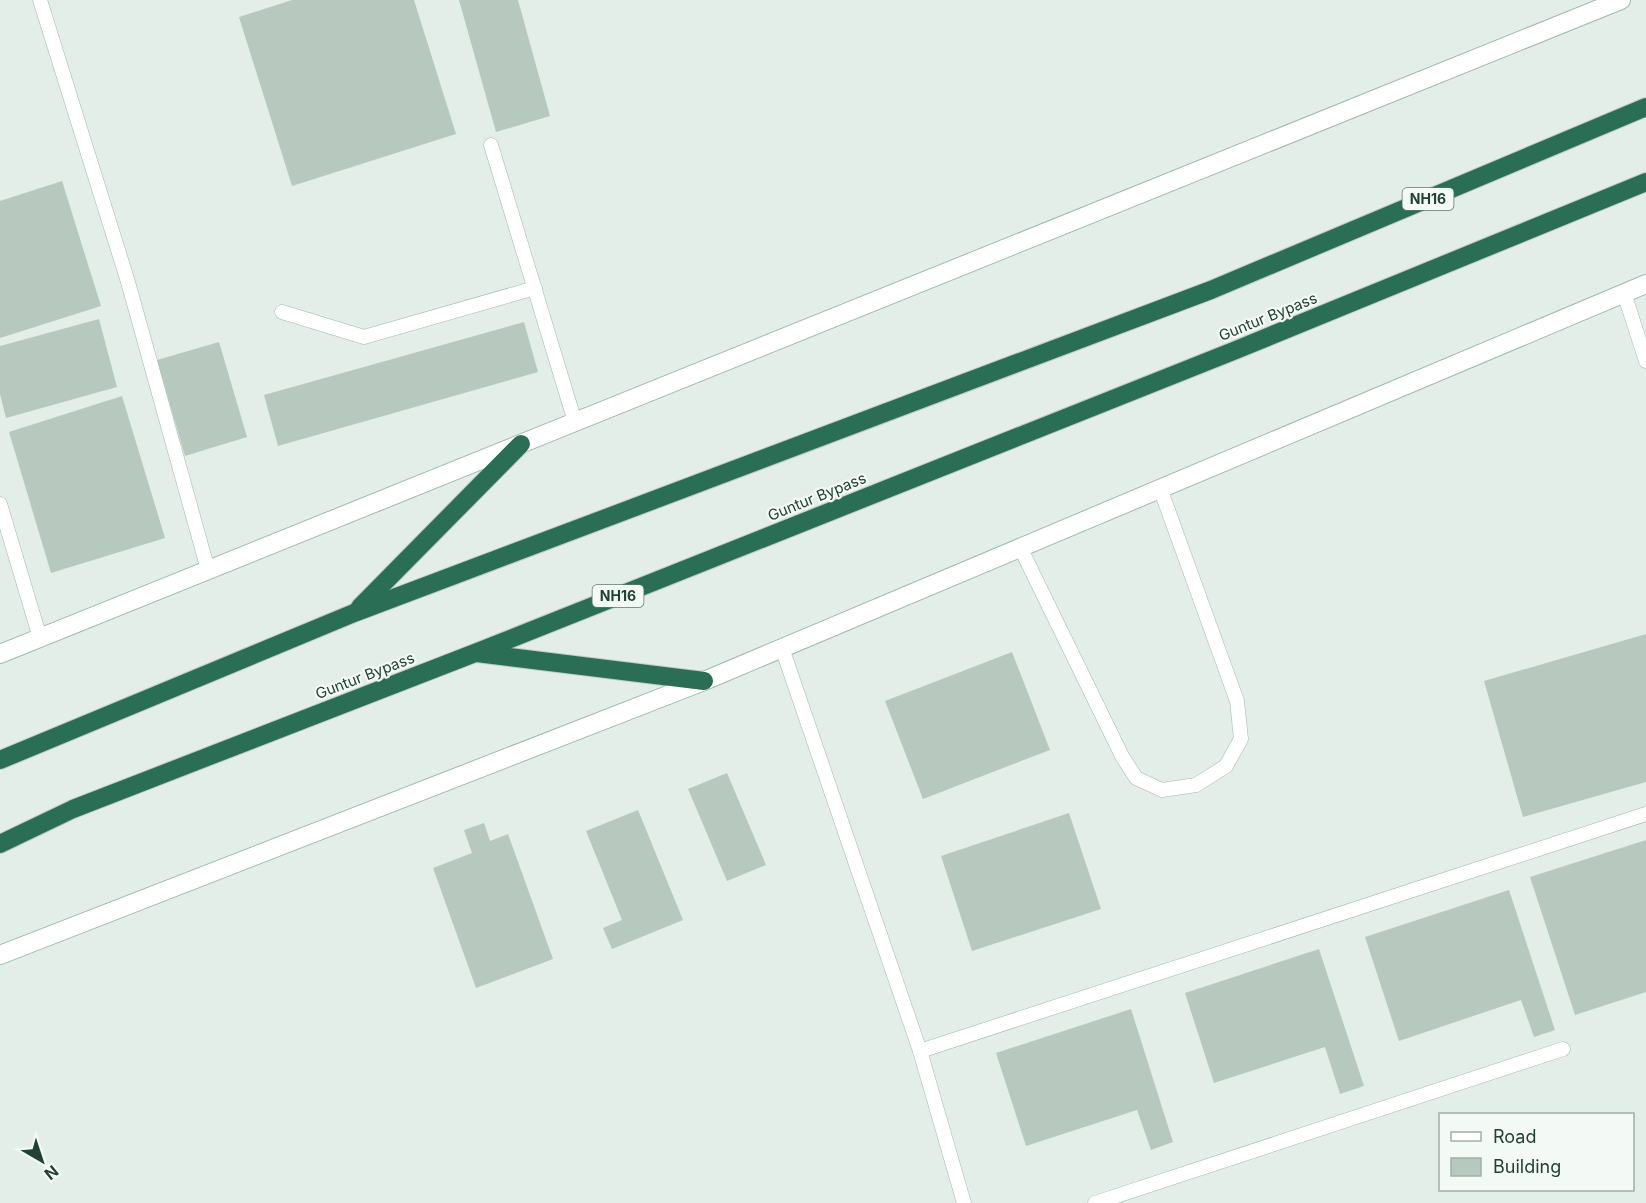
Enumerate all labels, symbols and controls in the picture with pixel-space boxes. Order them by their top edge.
road number: NH16 [1402,188,1454,210]
street label: Guntur Bypass [1216,288,1320,345]
street label: Guntur Bypass [765,468,869,525]
road number: NH16 [592,585,644,607]
street label: Guntur Bypass [313,648,417,703]
legend [1439,1113,1634,1191]
text: Road [1493,1126,1536,1147]
north arrow [12,1131,72,1191]
text: Building [1493,1156,1561,1177]
text: N [40,1161,62,1184]

